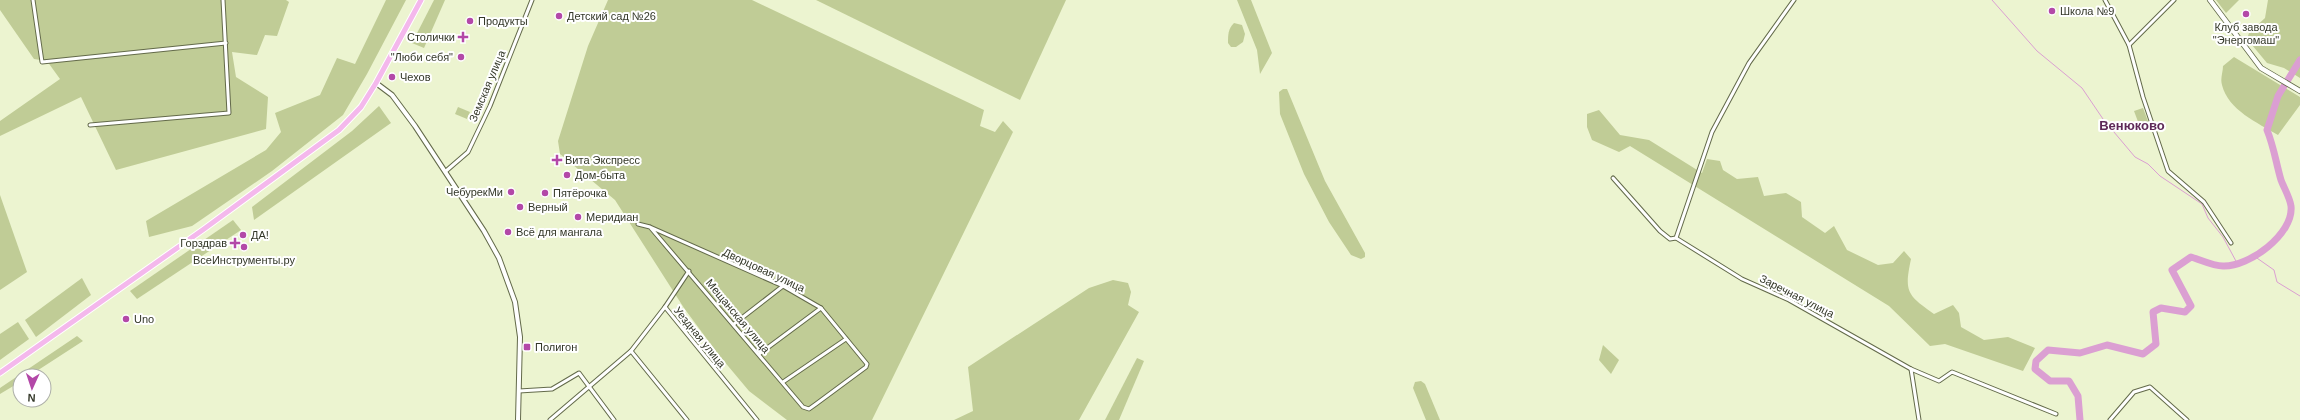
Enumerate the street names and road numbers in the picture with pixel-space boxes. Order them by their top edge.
street label: Земская улица [467,48,508,123]
street label: Дворцовая улица [721,246,808,295]
street label: Заречная улица [1758,272,1837,320]
street label: Мещанская улица [704,277,773,356]
street label: Уездная улица [672,304,729,371]

